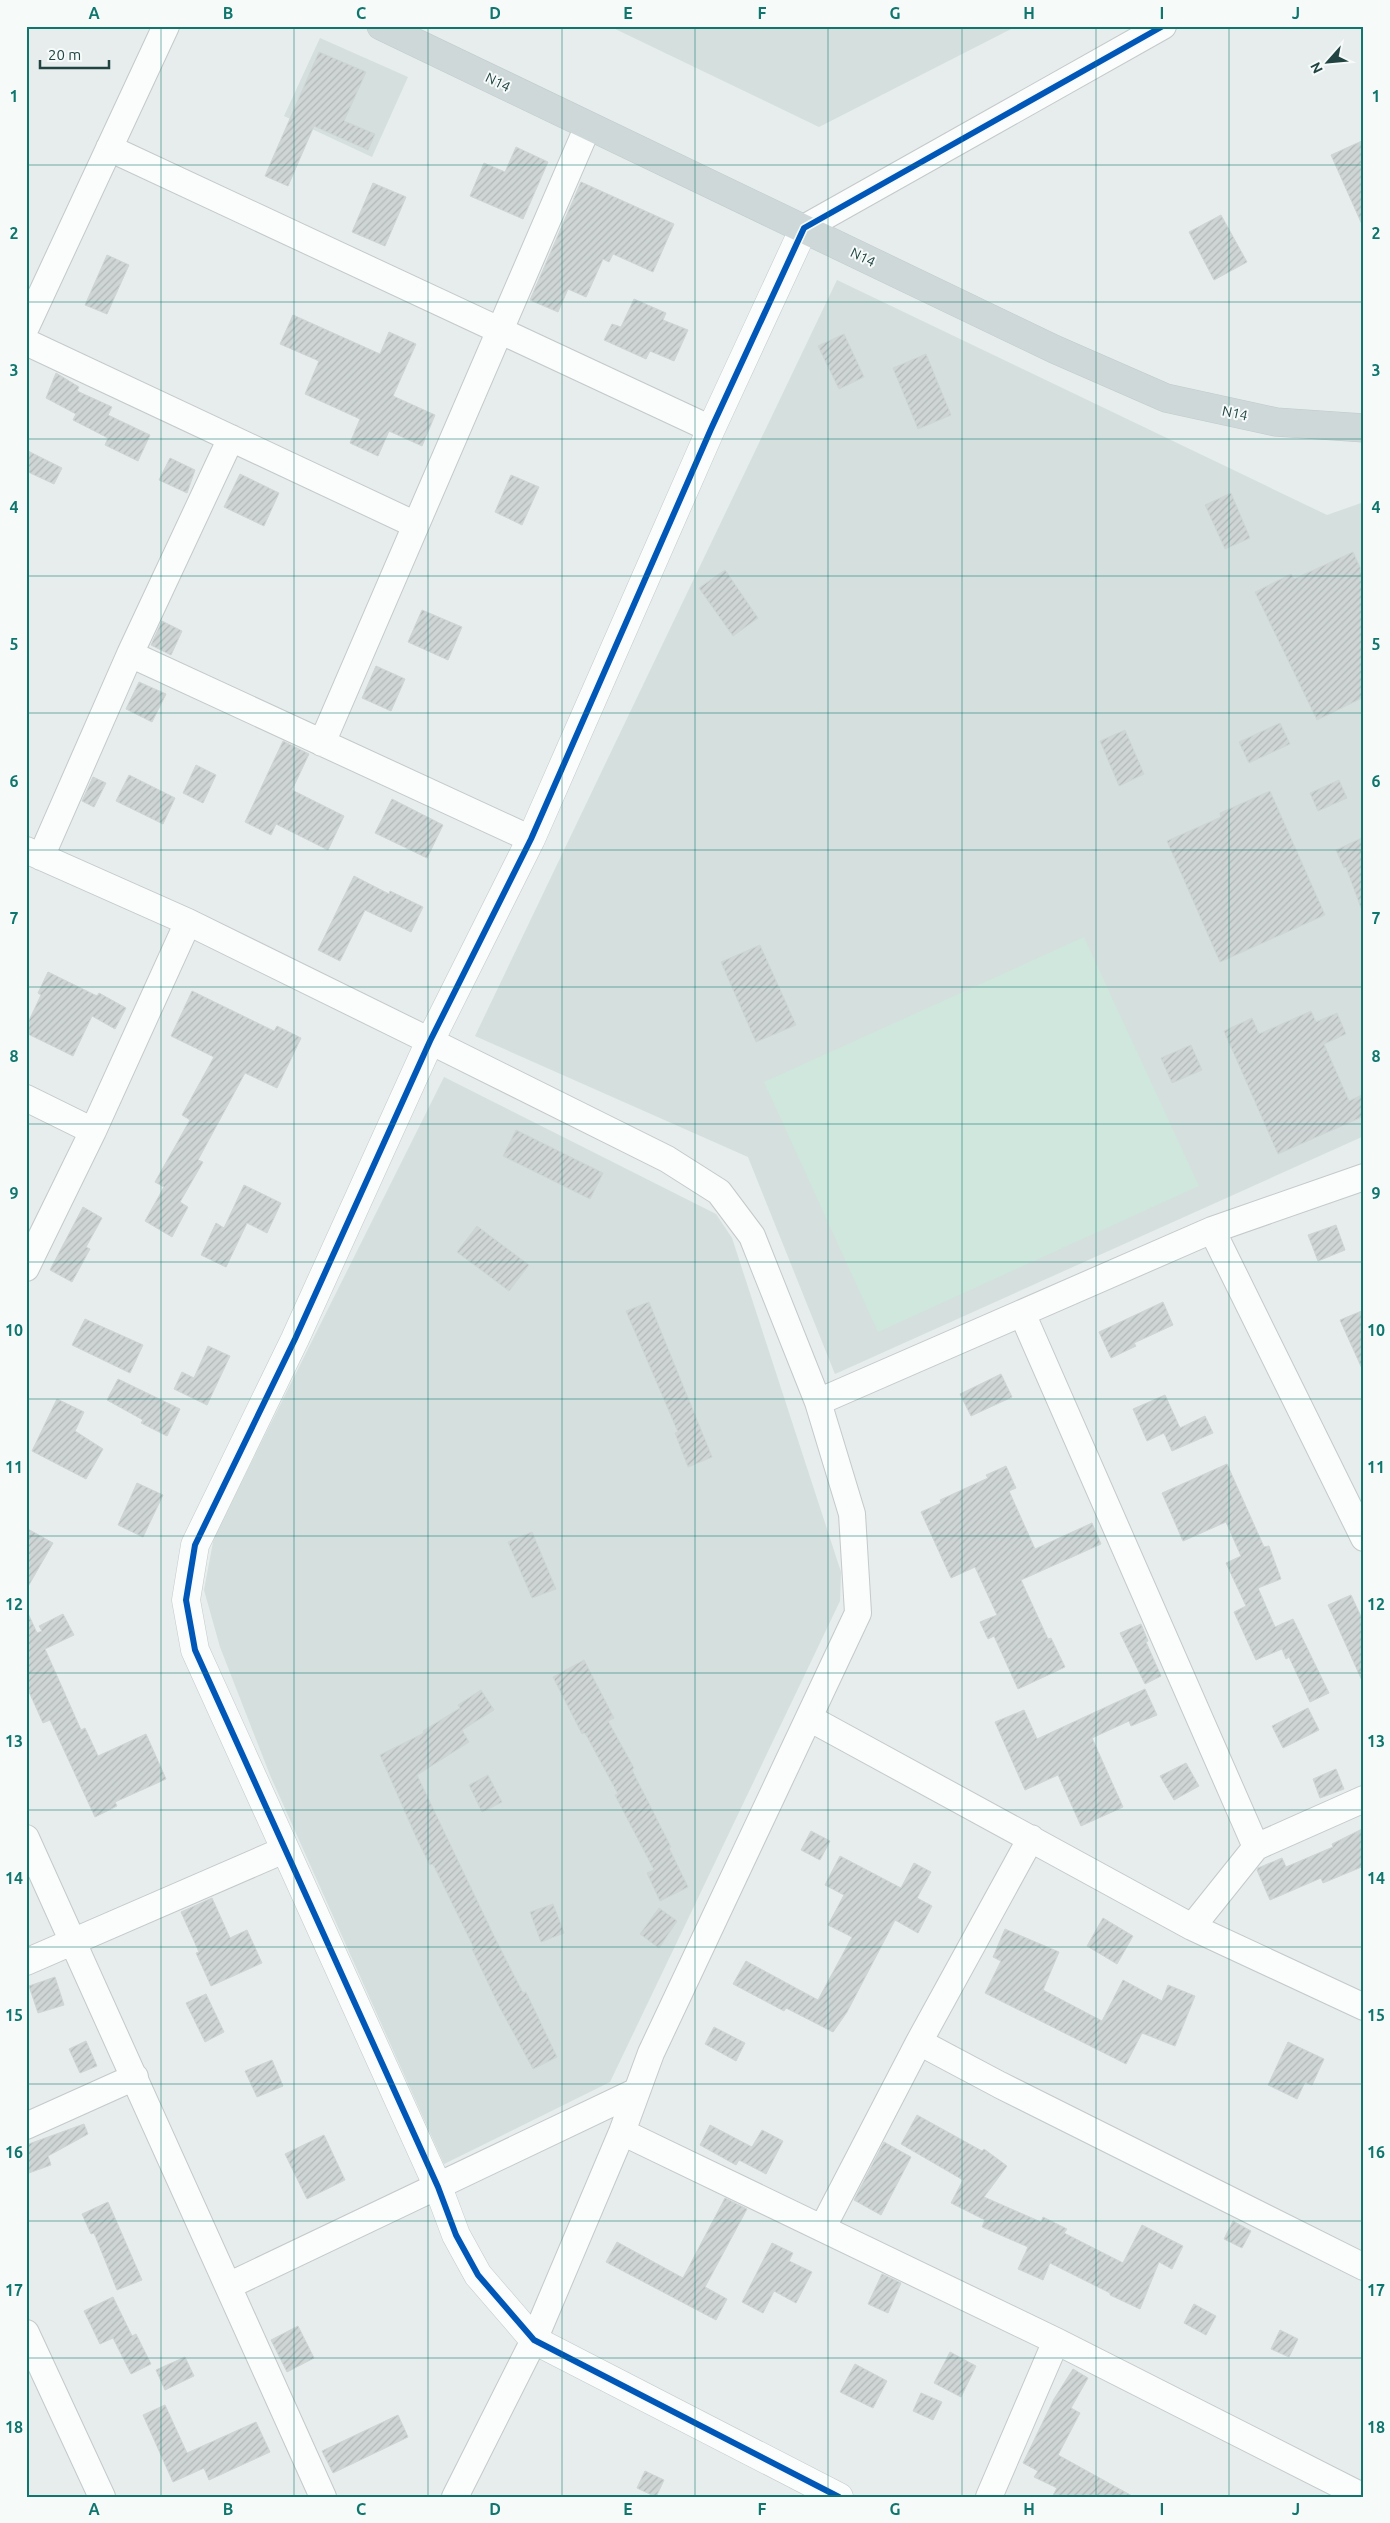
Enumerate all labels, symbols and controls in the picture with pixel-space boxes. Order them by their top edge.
text: A [88,4,100,22]
text: B [223,4,233,22]
text: C [356,4,366,22]
text: D [489,4,501,22]
text: E [623,4,633,22]
text: F [758,4,767,22]
text: G [889,4,901,22]
text: H [1023,4,1035,22]
text: I [1160,4,1164,22]
text: J [1292,4,1300,22]
scale bar [40,38,109,70]
north arrow [1302,38,1352,88]
text: 20 m [48,46,81,63]
text: N [1307,60,1326,76]
street label: N14 [483,69,513,95]
text: 1 [9,87,19,105]
text: 1 [1371,87,1381,105]
text: 2 [9,224,19,242]
text: 2 [1371,224,1381,242]
street label: N14 [848,244,878,270]
text: 3 [9,361,19,379]
text: 3 [1371,361,1381,379]
street label: N14 [1221,402,1249,424]
text: 4 [9,498,19,516]
text: 4 [1371,498,1381,516]
text: 5 [9,635,19,653]
text: 5 [1371,635,1381,653]
text: 6 [9,772,19,790]
text: 6 [1371,772,1381,790]
text: 7 [9,909,19,927]
text: 7 [1371,909,1381,927]
text: 8 [9,1047,19,1065]
text: 8 [1371,1047,1381,1065]
text: 9 [9,1184,19,1202]
text: 9 [1371,1184,1381,1202]
text: 10 [5,1321,23,1339]
text: 10 [1367,1321,1385,1339]
text: 11 [5,1458,23,1476]
text: 11 [1367,1458,1385,1476]
text: 12 [5,1595,23,1613]
text: 12 [1367,1595,1385,1613]
text: 13 [5,1732,23,1750]
text: 13 [1367,1732,1385,1750]
text: 14 [5,1869,23,1887]
text: 14 [1367,1869,1385,1887]
text: 15 [5,2006,23,2024]
text: 15 [1367,2006,1385,2024]
text: 16 [5,2143,23,2161]
text: 16 [1367,2143,1385,2161]
text: 17 [5,2281,23,2299]
text: 17 [1367,2281,1385,2299]
text: 18 [5,2418,23,2436]
text: 18 [1367,2418,1385,2436]
text: A [88,2500,100,2518]
text: B [223,2500,233,2518]
text: C [356,2500,366,2518]
text: D [489,2500,501,2518]
text: E [623,2500,633,2518]
text: F [758,2500,767,2518]
text: G [889,2500,901,2518]
text: H [1023,2500,1035,2518]
text: I [1160,2500,1164,2518]
text: J [1292,2500,1300,2518]

